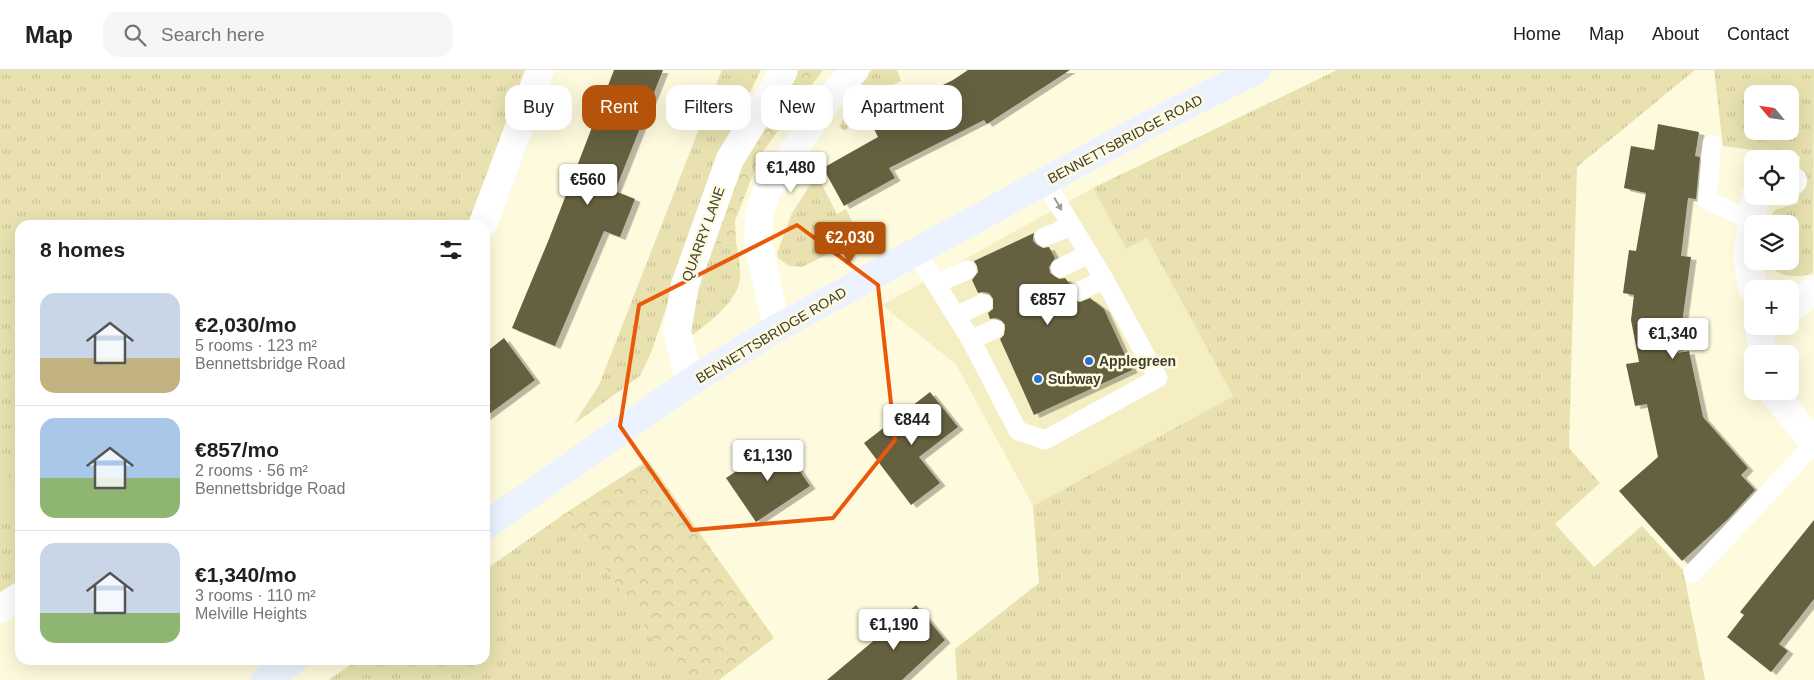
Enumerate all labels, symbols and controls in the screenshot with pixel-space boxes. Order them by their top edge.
search box [103,12,453,57]
text: Map [25,21,73,48]
icon: search [121,21,149,49]
text: Search here [161,24,265,45]
text: Home [1513,24,1561,44]
text: Map [1589,24,1624,44]
text: About [1652,24,1699,44]
text: Contact [1727,24,1789,44]
chip: Buy [505,85,572,130]
chip: Rent [582,85,656,130]
chip: Filters [666,85,751,130]
chip: New [761,85,833,130]
chip: Apartment [843,85,962,130]
north arrow [1744,85,1799,140]
map controls [1744,85,1799,400]
street label: BENNETTSBRIDGE ROAD [1045,91,1205,187]
button: locate [1744,150,1799,205]
pin: €1,480 [750,152,832,194]
text: €1,480 [767,159,815,176]
pin: €560 [558,164,618,206]
text: €560 [570,171,606,188]
street label: QUARRY LANE [678,184,728,284]
one-way arrow [1054,197,1063,210]
button: layers [1744,215,1799,270]
pin: €2,030 [809,222,891,264]
text: €2,030 [826,229,874,246]
icon: filters [437,236,465,264]
text: 8 homes [40,238,125,261]
button: + [1744,280,1799,335]
street label: BENNETTSBRIDGE ROAD [693,284,849,386]
pin: €857 [1018,284,1078,326]
text: €857 [1030,291,1066,308]
icon: home [80,313,140,373]
text: €2,030/mo [195,313,297,336]
pin: €1,340 [1632,318,1714,360]
text: €1,340 [1649,325,1697,342]
text: 5 rooms · 123 m² [195,337,317,354]
button: − [1744,345,1799,400]
place label: Applegreen [1099,353,1176,369]
text: Bennettsbridge Road [195,355,345,372]
marker: Applegreen [1083,355,1095,367]
place label: Subway [1048,371,1101,387]
marker: Subway [1032,373,1044,385]
pin: €844 [882,404,942,446]
text: €844 [894,411,930,428]
icon: home [80,438,140,498]
text: €857/mo [195,438,279,461]
pin: €1,130 [727,440,809,482]
text: €1,130 [744,447,792,464]
text: 2 rooms · 56 m² [195,462,308,479]
text: Bennettsbridge Road [195,480,345,497]
icon: home [80,563,140,623]
text: €1,340/mo [195,563,297,586]
text: 3 rooms · 110 m² [195,587,316,604]
text: Melville Heights [195,605,307,622]
pin: €1,190 [853,608,935,651]
text: €1,190 [870,616,918,633]

